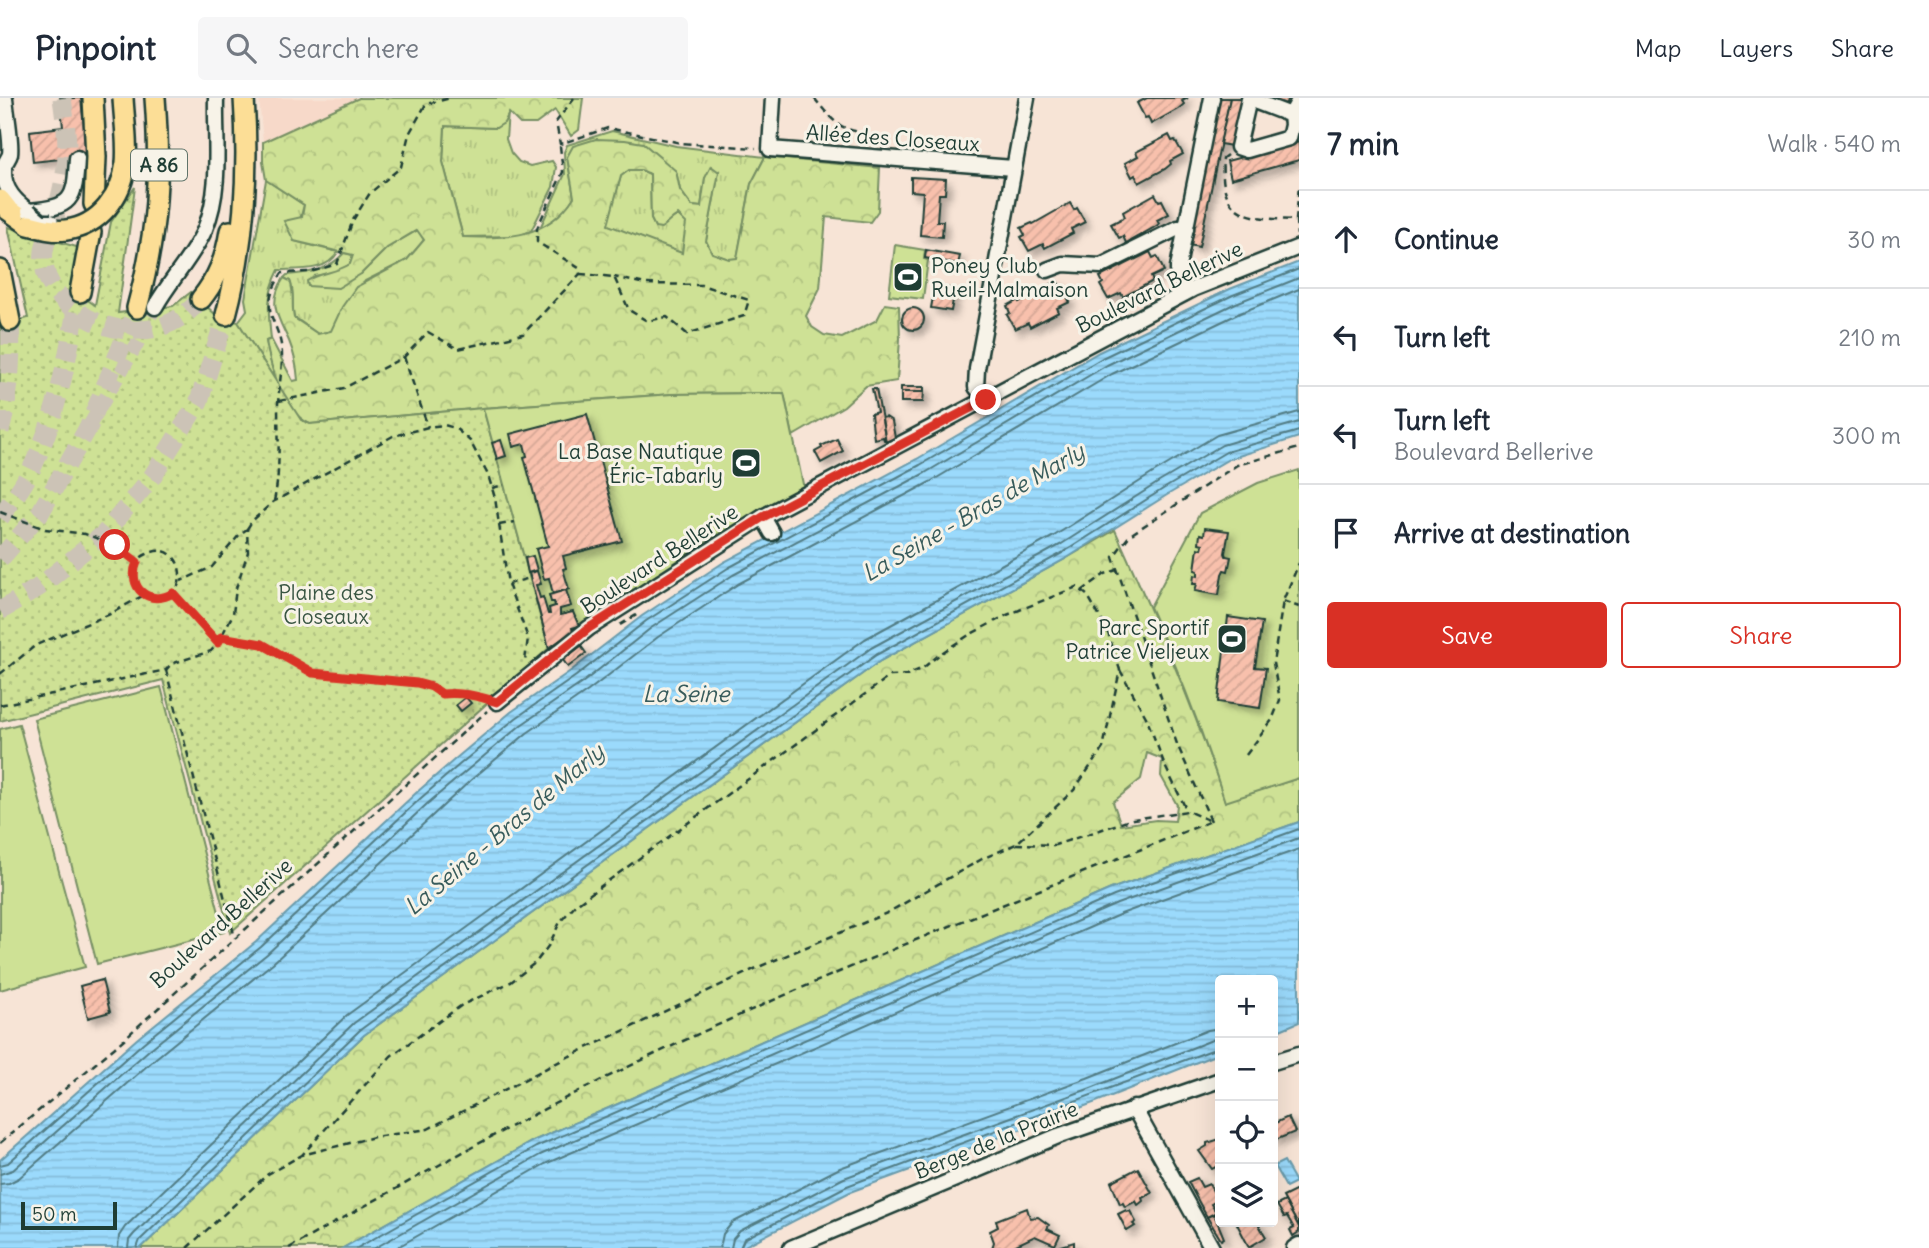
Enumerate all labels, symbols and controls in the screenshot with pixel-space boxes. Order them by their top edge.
search box [198,17,688,80]
text: Pinpoint [35,27,156,69]
icon: search [222,29,260,67]
text: Search here [278,32,419,65]
text: Map [1635,33,1681,63]
text: Layers [1719,33,1793,63]
text: Share [1831,33,1894,63]
street label: Allée des Closeaux [805,118,981,158]
text: 7 min [1327,125,1399,163]
text: Walk · 540 m [1767,129,1901,158]
road number: A 86 [131,150,187,180]
icon: ahead [1327,220,1365,258]
text: Continue [1394,223,1499,256]
text: 30 m [1847,225,1901,254]
street label: Boulevard Bellerive [1071,235,1247,339]
place label: Poney Club Rueil-Malmaison [931,252,1088,303]
sports icon: Poney Club Rueil-Malmaison [891,260,925,294]
icon: left [1327,318,1365,356]
text: Turn left [1394,321,1490,354]
text: 210 m [1838,323,1901,352]
route end [970,384,1001,415]
text: Turn left [1394,404,1490,437]
icon: left [1327,416,1365,454]
text: 300 m [1832,421,1901,450]
water label: La Seine - Bras de Marly [857,436,1091,587]
text: Boulevard Bellerive [1394,437,1594,466]
place label: La Base Nautique Éric-Tabarly [558,438,723,489]
sports icon: La Base Nautique Éric-Tabarly [729,446,763,480]
street label: Boulevard Bellerive [575,498,743,620]
icon: arrive [1327,514,1365,552]
text: Arrive at destination [1394,517,1630,550]
route start [99,529,130,560]
park label: Plaine des Closeaux [278,579,374,630]
button: Save [1327,602,1607,668]
button: Share [1621,602,1901,668]
place label: Parc Sportif Patrice Vieljeux [1065,614,1210,665]
sports icon: Parc Sportif Patrice Vieljeux [1215,622,1249,656]
water label: La Seine [642,679,731,708]
water label: La Seine - Bras de Marly [398,736,611,921]
street label: Boulevard Bellerive [144,852,298,994]
map controls [1215,975,1278,1227]
button: + [1215,975,1278,1038]
button: − [1215,1038,1278,1101]
street label: Berge de la Prairie [910,1095,1082,1185]
button: locate [1215,1101,1278,1164]
button: layers [1215,1164,1278,1227]
scale bar [21,1199,117,1231]
text: 50 m [32,1202,77,1226]

